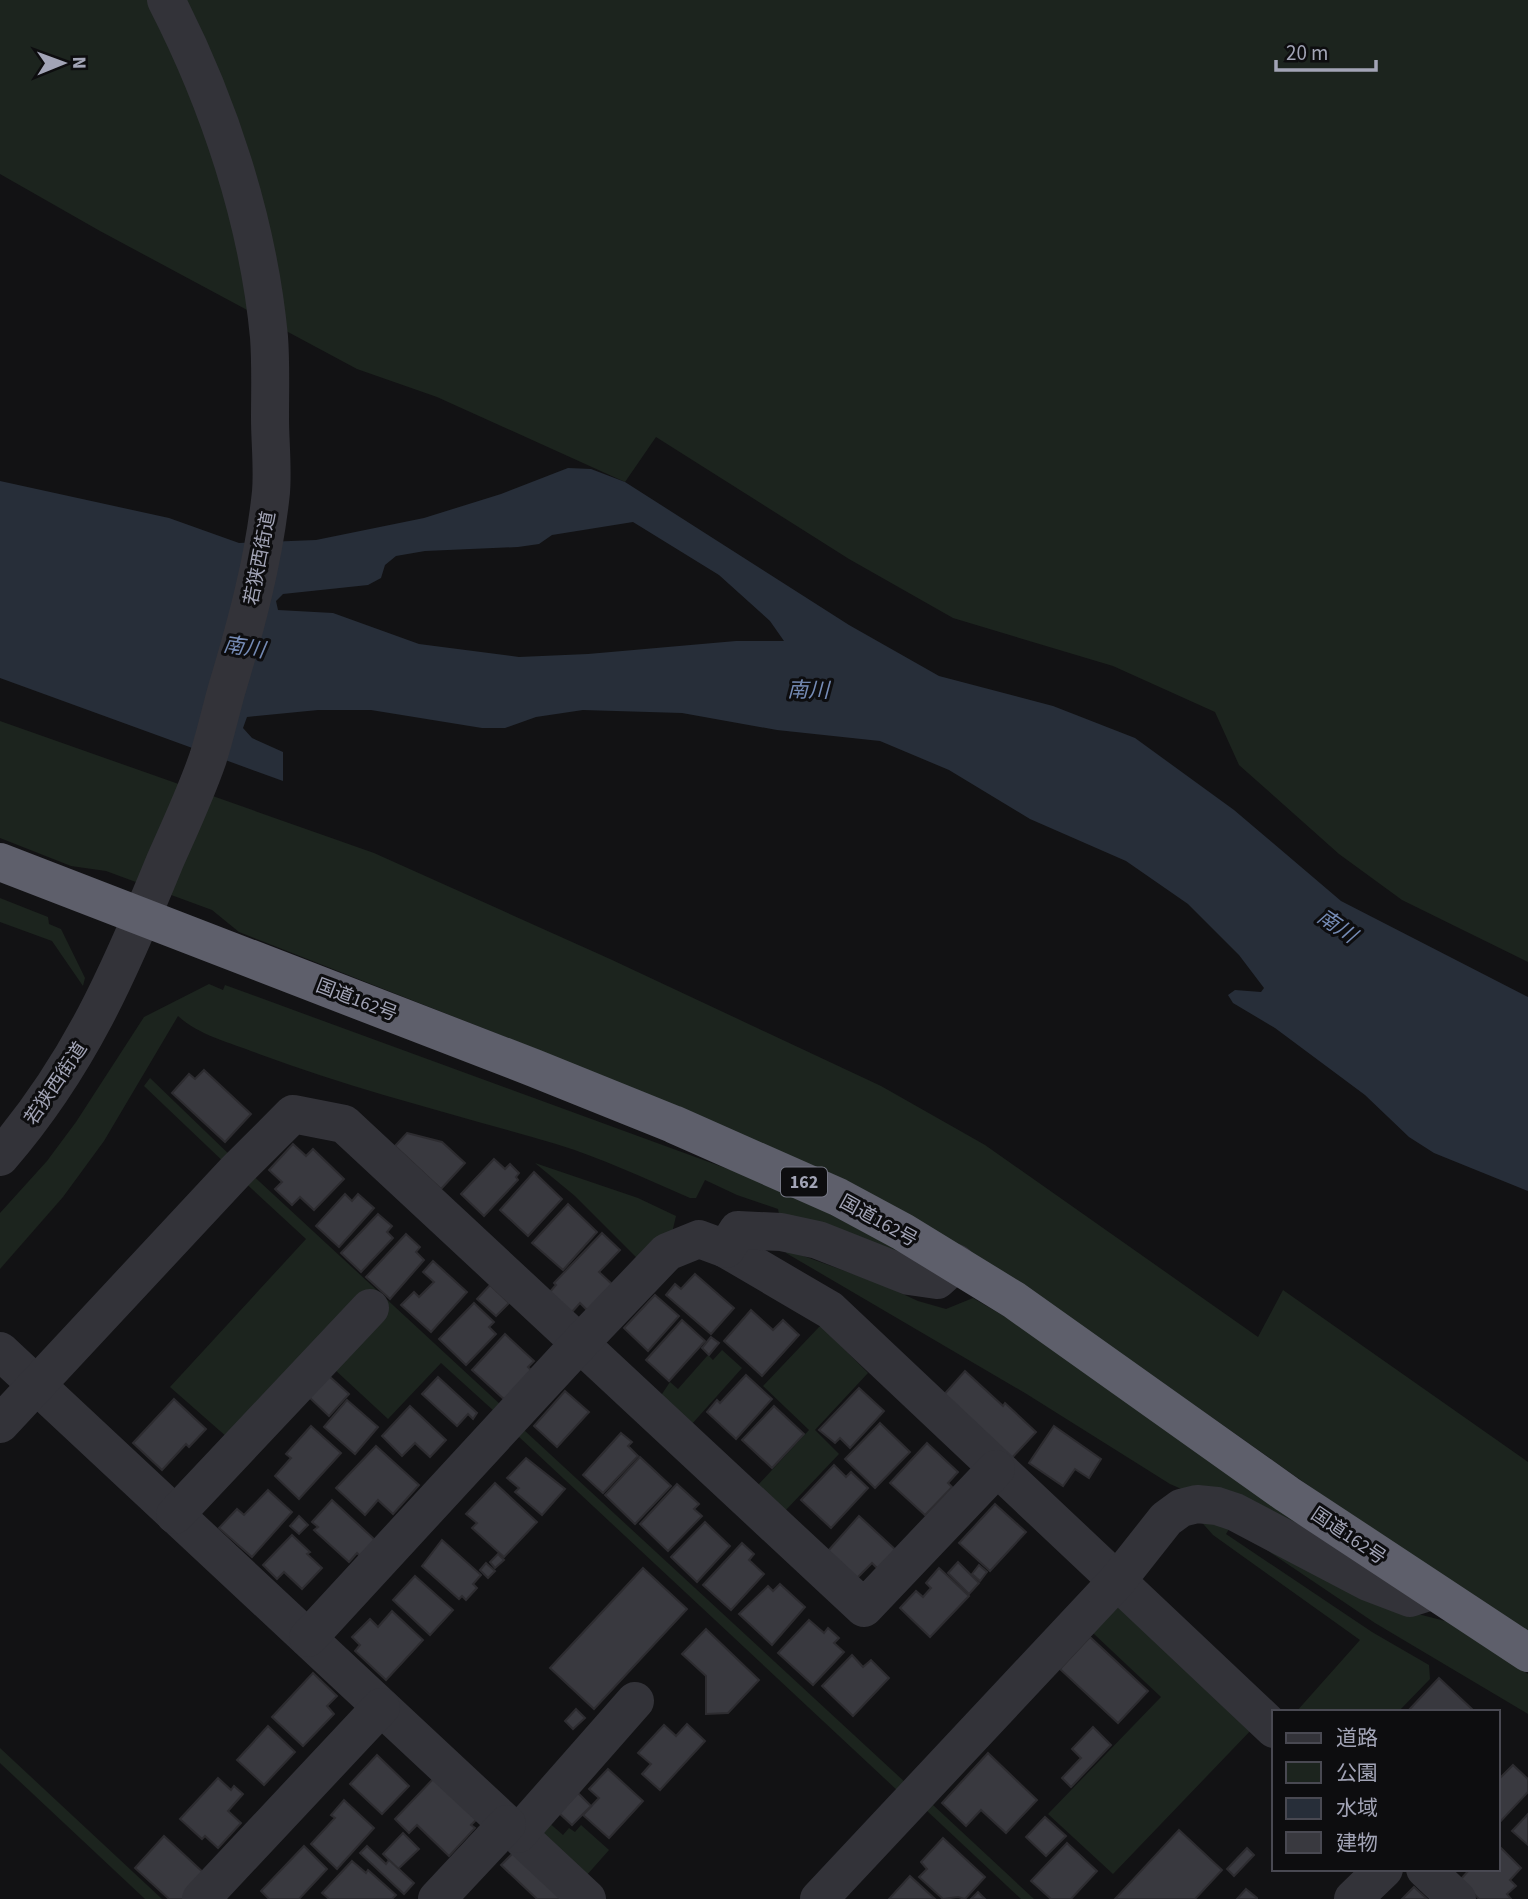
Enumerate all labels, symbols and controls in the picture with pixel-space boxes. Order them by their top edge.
north arrow [28,28,98,98]
scale bar [1276,28,1376,72]
text: 20 m [1286,38,1328,68]
text: N [65,56,92,69]
street label: 若狭西街道 [238,509,283,607]
water label: 南川 [221,629,269,665]
water label: 南川 [787,675,831,705]
water label: 南川 [1311,902,1364,951]
street label: 国道162号 [312,973,401,1028]
street label: 若狭西街道 [18,1037,94,1131]
road number: 162 [781,1168,827,1196]
street label: 国道162号 [834,1189,922,1254]
street label: 国道162号 [1305,1501,1391,1571]
legend [1272,1710,1500,1871]
text: 道路 [1336,1723,1378,1753]
text: 公園 [1336,1758,1378,1788]
text: 水域 [1336,1793,1378,1823]
text: 建物 [1336,1828,1378,1858]

